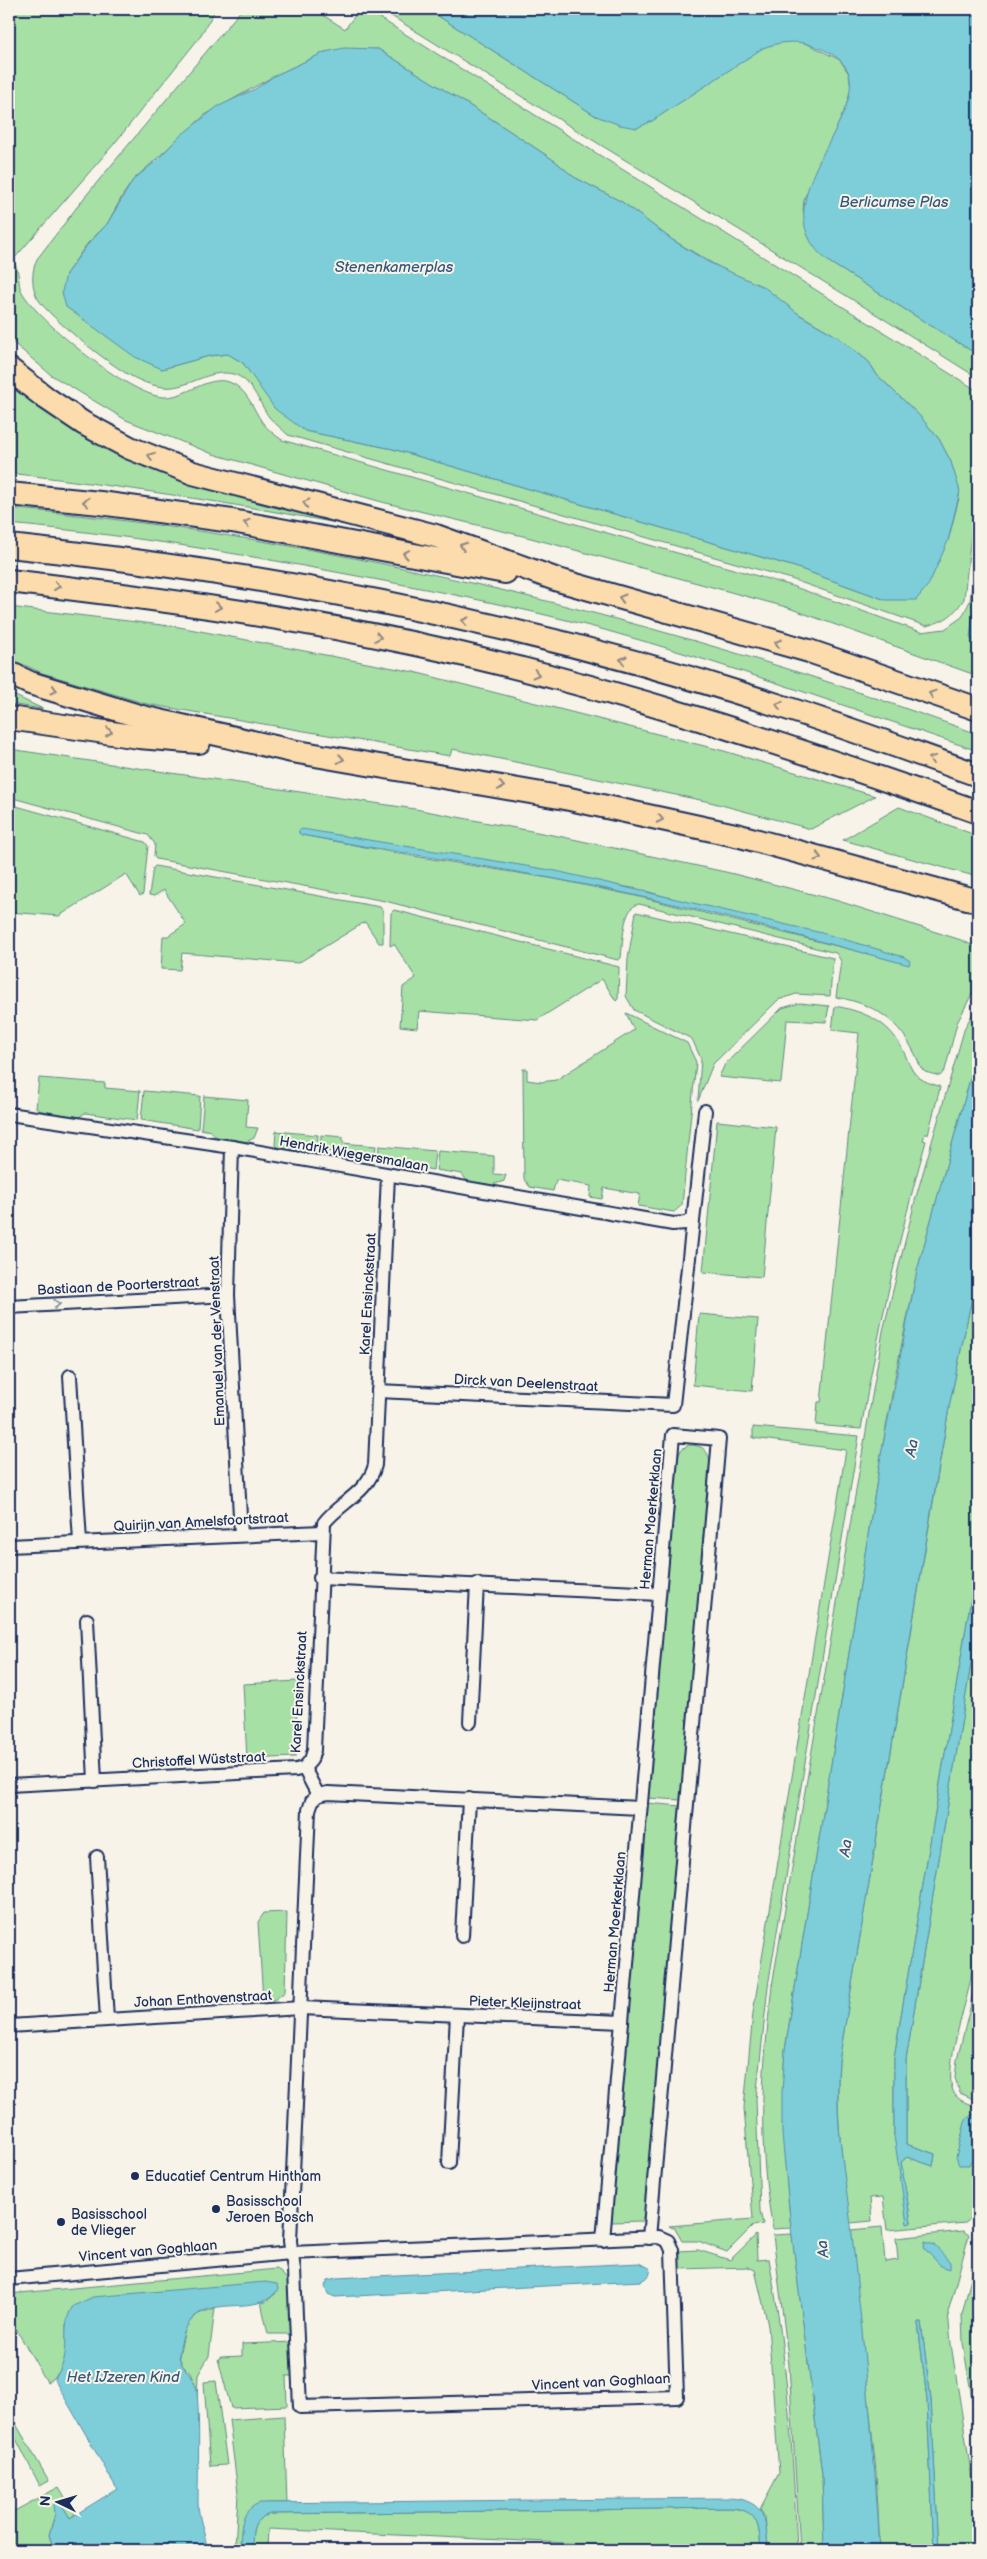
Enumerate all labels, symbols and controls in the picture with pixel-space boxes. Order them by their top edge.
water label: Berlicumse Plas [840,193,949,212]
water label: Stenenkamerplas [335,258,454,277]
one-way arrow [147,452,156,462]
one-way arrow [82,496,90,507]
one-way arrow [302,498,311,509]
one-way arrow [242,519,251,529]
one-way arrow [459,542,468,552]
one-way arrow [402,550,411,560]
one-way arrow [53,580,61,591]
one-way arrow [617,593,626,604]
one-way arrow [215,601,223,612]
one-way arrow [461,616,470,627]
one-way arrow [374,631,382,641]
one-way arrow [774,638,782,648]
one-way arrow [619,656,627,666]
one-way arrow [532,668,540,678]
one-way arrow [50,685,58,695]
one-way arrow [928,689,937,699]
one-way arrow [775,701,784,711]
one-way arrow [105,726,113,737]
one-way arrow [337,753,345,764]
one-way arrow [928,755,937,765]
one-way arrow [496,781,505,791]
one-way arrow [655,813,664,824]
one-way arrow [813,852,821,862]
street label: Hendrik Wiegersmalaan [278,1133,430,1176]
street label: Karel Ensinckstraat [356,1232,380,1356]
street label: Emanuel van der Venstraat [206,1255,228,1426]
street label: Bastiaan de Poorterstraat [36,1273,200,1299]
one-way arrow [54,1299,62,1310]
street label: Dirck van Deelenstraat [453,1371,599,1395]
water label: Aa [901,1438,923,1459]
street label: Herman Moerkerklaan [636,1448,666,1590]
street label: Quirijn van Amelsfoortstraat [113,1509,290,1535]
street label: Karel Ensinckstraat [287,1630,311,1754]
street label: Christoffel Wüststraat [132,1748,267,1772]
water label: Aa [835,1838,857,1859]
street label: Herman Moerkerklaan [600,1851,630,1993]
street label: Johan Enthovenstraat [134,1987,273,2011]
street label: Pieter Kleijnstraat [469,1993,582,2013]
place label: Educatief Centrum Hintham [145,2168,321,2185]
marker: Educatief Centrum Hintham [129,2170,141,2182]
place label: Basisschool Jeroen Bosch [226,2193,314,2226]
marker: Basisschool Jeroen Bosch [210,2203,222,2215]
place label: Basisschool de Vlieger [71,2206,147,2239]
marker: Basisschool de Vlieger [55,2216,67,2228]
street label: Vincent van Goghlaan [78,2236,218,2266]
water label: Aa [813,2239,833,2260]
water label: Het IJzeren Kind [66,2368,180,2387]
street label: Vincent van Goghlaan [531,2370,671,2394]
north arrow [32,2476,82,2526]
text: N [37,2495,54,2507]

